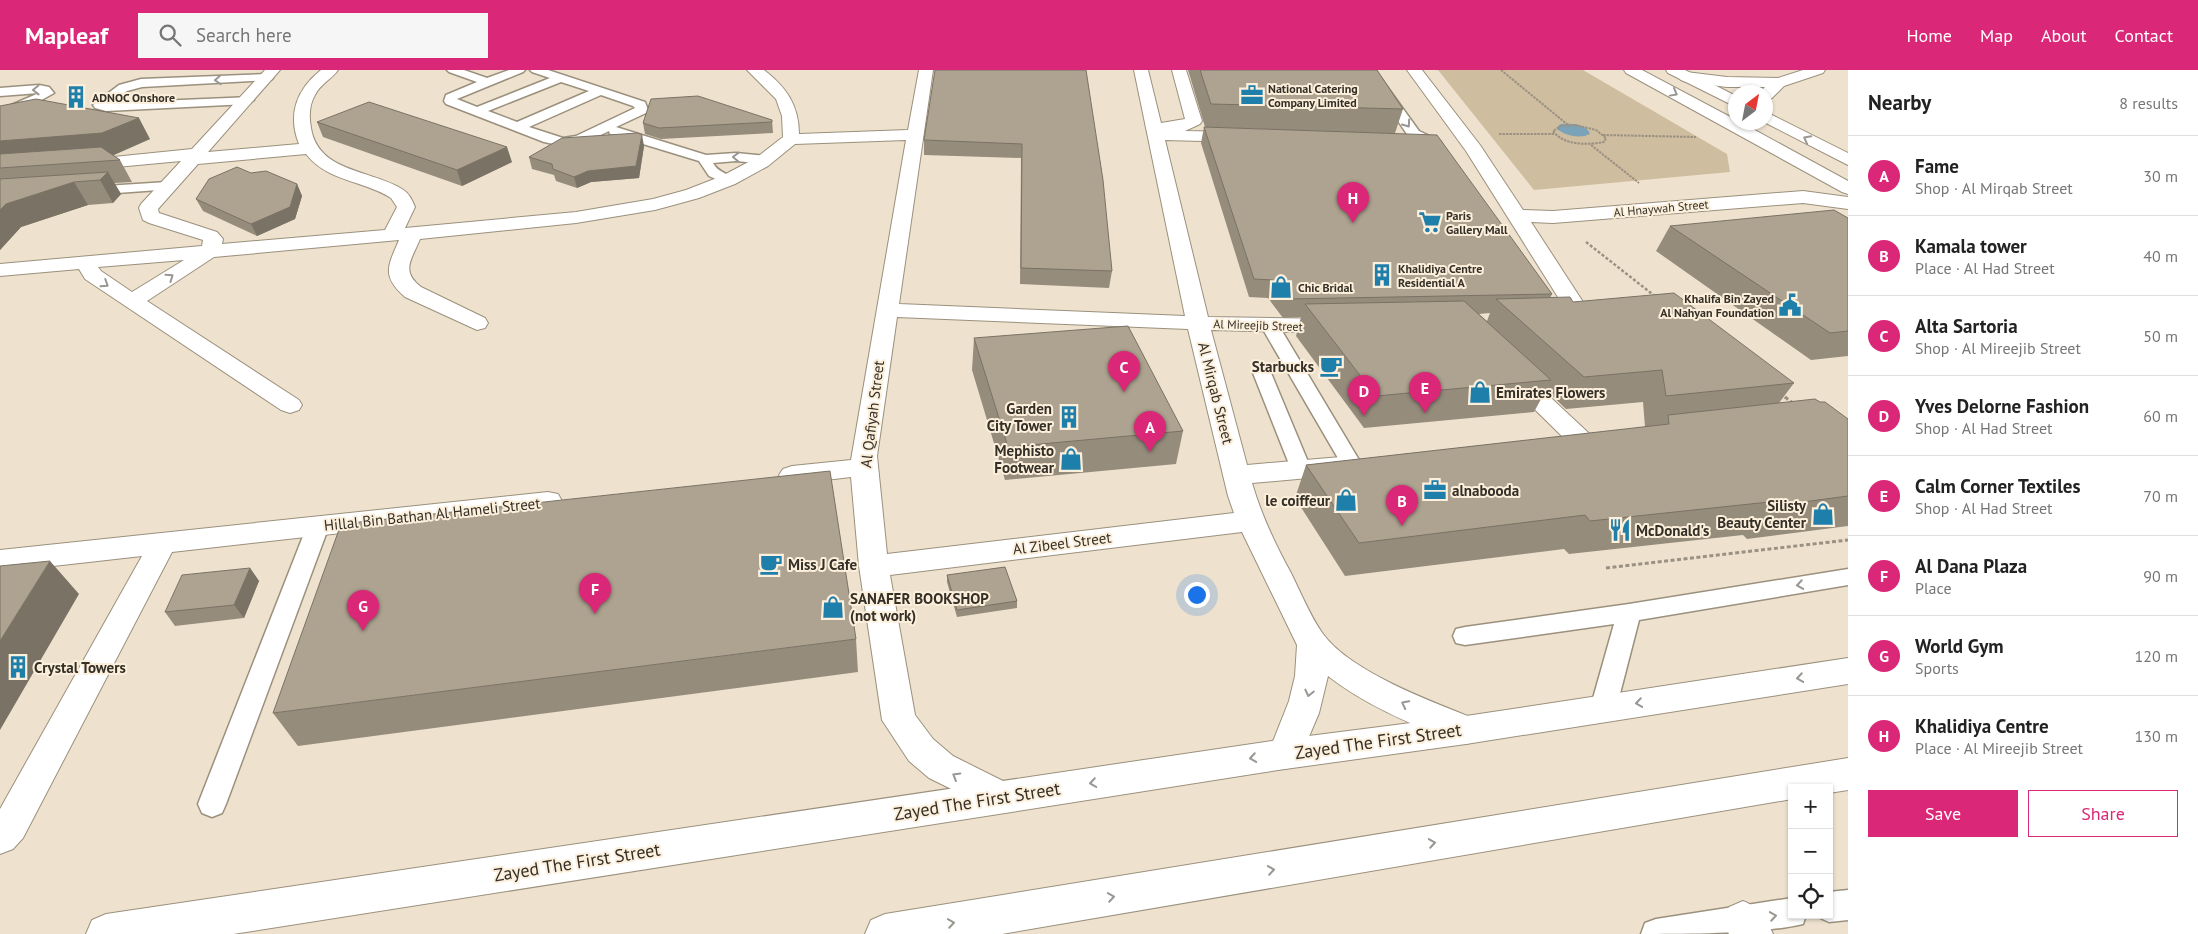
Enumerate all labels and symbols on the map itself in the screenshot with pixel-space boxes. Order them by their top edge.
one-way arrow [214,74,222,85]
place label: National Catering Company Limited [1268,81,1358,110]
office icon: National Catering Company Limited [1239,82,1265,108]
building icon: ADNOC Onshore [63,84,89,110]
one-way arrow [32,85,40,95]
north arrow [1728,85,1773,130]
one-way arrow [1669,87,1678,97]
place label: ADNOC Onshore [92,90,175,105]
one-way arrow [1401,119,1410,128]
one-way arrow [1803,135,1812,145]
one-way arrow [732,152,740,163]
pin: H [1337,182,1369,223]
street label: Al Hnaywah Street [1613,196,1709,220]
place label: Paris Gallery Mall [1446,208,1508,237]
supermarket icon: Paris Gallery Mall [1417,209,1443,235]
place label: Khalidiya Centre Residential A [1398,261,1482,290]
building icon: Khalidiya Centre Residential A [1369,262,1395,288]
one-way arrow [164,274,174,283]
shop icon: Chic Bridal [1268,274,1294,300]
one-way arrow [99,278,109,287]
place label: Chic Bridal [1298,280,1353,295]
place label: Khalifa Bin Zayed Al Nahyan Foundation [1660,291,1774,320]
public building icon: Khalifa Bin Zayed Al Nahyan Foundation [1777,292,1803,318]
street label: Al Mireejib Street [1213,316,1303,334]
street label: Al Mirqab Street [1194,340,1238,446]
pin: C [1108,351,1140,392]
cafe icon: Starbucks [1318,353,1344,379]
place label: Starbucks [1252,357,1314,376]
street label: Al Qafiyah Street [856,359,888,469]
pin: E [1409,372,1441,413]
pin: D [1348,375,1380,416]
shop icon: Emirates Flowers [1467,379,1493,405]
place label: Emirates Flowers [1496,383,1605,402]
place label: Garden City Tower [987,399,1053,435]
building icon: Garden City Tower [1056,404,1082,430]
pin: A [1134,411,1166,452]
place label: Mephisto Footwear [994,441,1055,477]
shop icon: Mephisto Footwear [1058,446,1084,472]
office icon: alnabooda [1422,477,1448,503]
place label: alnabooda [1452,481,1519,500]
pin: B [1386,485,1418,526]
shop icon: le coiffeur [1333,487,1359,513]
place label: le coiffeur [1265,491,1331,510]
street label: Hillal Bin Bathan Al Hameli Street [323,493,541,535]
place label: Silisty Beauty Center [1717,496,1807,532]
shop icon: Silisty Beauty Center [1810,501,1836,527]
restaurant icon: McDonald's [1607,517,1633,543]
place label: McDonald's [1636,521,1709,540]
street label: Al Zibeel Street [1012,528,1112,558]
cafe icon: Miss J Cafe [758,551,784,577]
place label: Miss J Cafe [788,555,858,574]
pin: F [579,573,611,614]
one-way arrow [1796,579,1804,590]
your location [1184,582,1210,608]
place label: SANAFER BOOKSHOP (not work) [850,589,989,625]
pin: G [347,590,379,631]
shop icon: SANAFER BOOKSHOP (not work) [820,594,846,620]
building icon: Crystal Towers [5,654,31,680]
place label: Crystal Towers [34,658,126,677]
one-way arrow [1795,672,1803,683]
one-way arrow [1304,688,1315,697]
one-way arrow [1635,697,1643,708]
one-way arrow [1401,700,1410,710]
street label: Zayed The First Street [1293,718,1463,764]
one-way arrow [1249,753,1258,763]
one-way arrow [952,772,961,782]
street label: Zayed The First Street [892,776,1062,826]
one-way arrow [1088,777,1096,788]
street label: Zayed The First Street [492,837,662,887]
one-way arrow [1427,839,1436,849]
one-way arrow [1268,865,1276,876]
one-way arrow [1107,892,1115,902]
one-way arrow [1770,911,1778,922]
one-way arrow [946,919,955,929]

